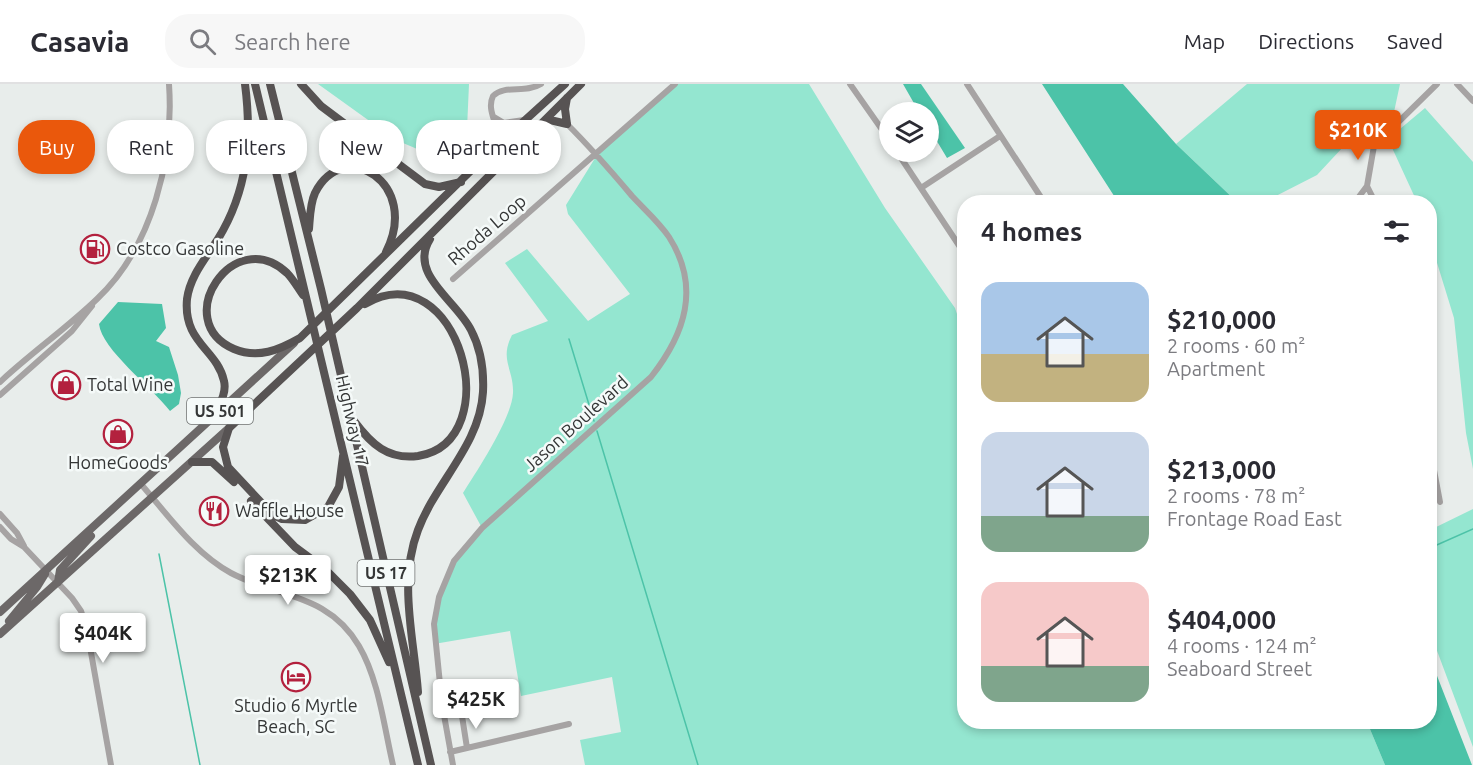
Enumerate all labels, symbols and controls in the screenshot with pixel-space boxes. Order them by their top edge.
search box [165,14,585,68]
icon: search [186,25,219,58]
text: Casavia [30,26,129,57]
text: Search here [234,29,351,54]
text: Map [1184,29,1225,53]
text: Directions [1258,29,1354,53]
text: Saved [1387,29,1443,53]
map controls [879,102,939,162]
button: layers [879,102,939,162]
pin: $210K [1316,110,1400,161]
text: $210K [1329,118,1387,141]
chip: Buy [18,120,95,174]
chip: Rent [107,120,194,174]
chip: Filters [206,120,307,174]
chip: New [319,120,404,174]
chip: Apartment [416,120,561,174]
street label: Rhoda Loop [443,190,529,269]
icon: filters [1380,215,1413,248]
text: 4 homes [981,217,1082,246]
fuel station icon: Costco Gasoline [79,233,111,265]
place label: Costco Gasoline [116,238,244,258]
text: $210,000 [1167,305,1276,334]
icon: home [1029,306,1101,378]
text: 2 rooms · 60 m² [1167,334,1305,357]
text: Apartment [1167,357,1265,380]
shop icon: Total Wine [50,369,82,401]
street label: Jason Boulevard [519,371,631,475]
street label: Highway 17 [333,373,373,469]
place label: Total Wine [87,374,173,394]
road number: US 501 [187,398,253,424]
shop icon: HomeGoods [102,418,134,450]
place label: HomeGoods [68,452,168,472]
text: $213,000 [1167,455,1276,484]
icon: home [1029,456,1101,528]
text: 2 rooms · 78 m² [1167,484,1305,507]
restaurant icon: Waffle House [198,495,230,527]
place label: Waffle House [235,500,344,520]
text: Frontage Road East [1167,507,1342,530]
pin: $213K [246,555,330,606]
road number: US 17 [358,560,414,586]
text: $213K [259,563,317,586]
text: $404,000 [1167,605,1276,634]
icon: home [1029,606,1101,678]
pin: $404K [61,613,145,664]
text: $404K [74,621,132,644]
text: 4 rooms · 124 m² [1167,634,1317,657]
text: Seaboard Street [1167,657,1312,680]
hotel icon: Studio 6 Myrtle Beach, SC [280,661,312,693]
pin: $425K [434,679,518,730]
text: $425K [447,687,505,710]
place label: Studio 6 Myrtle Beach, SC [234,695,358,736]

